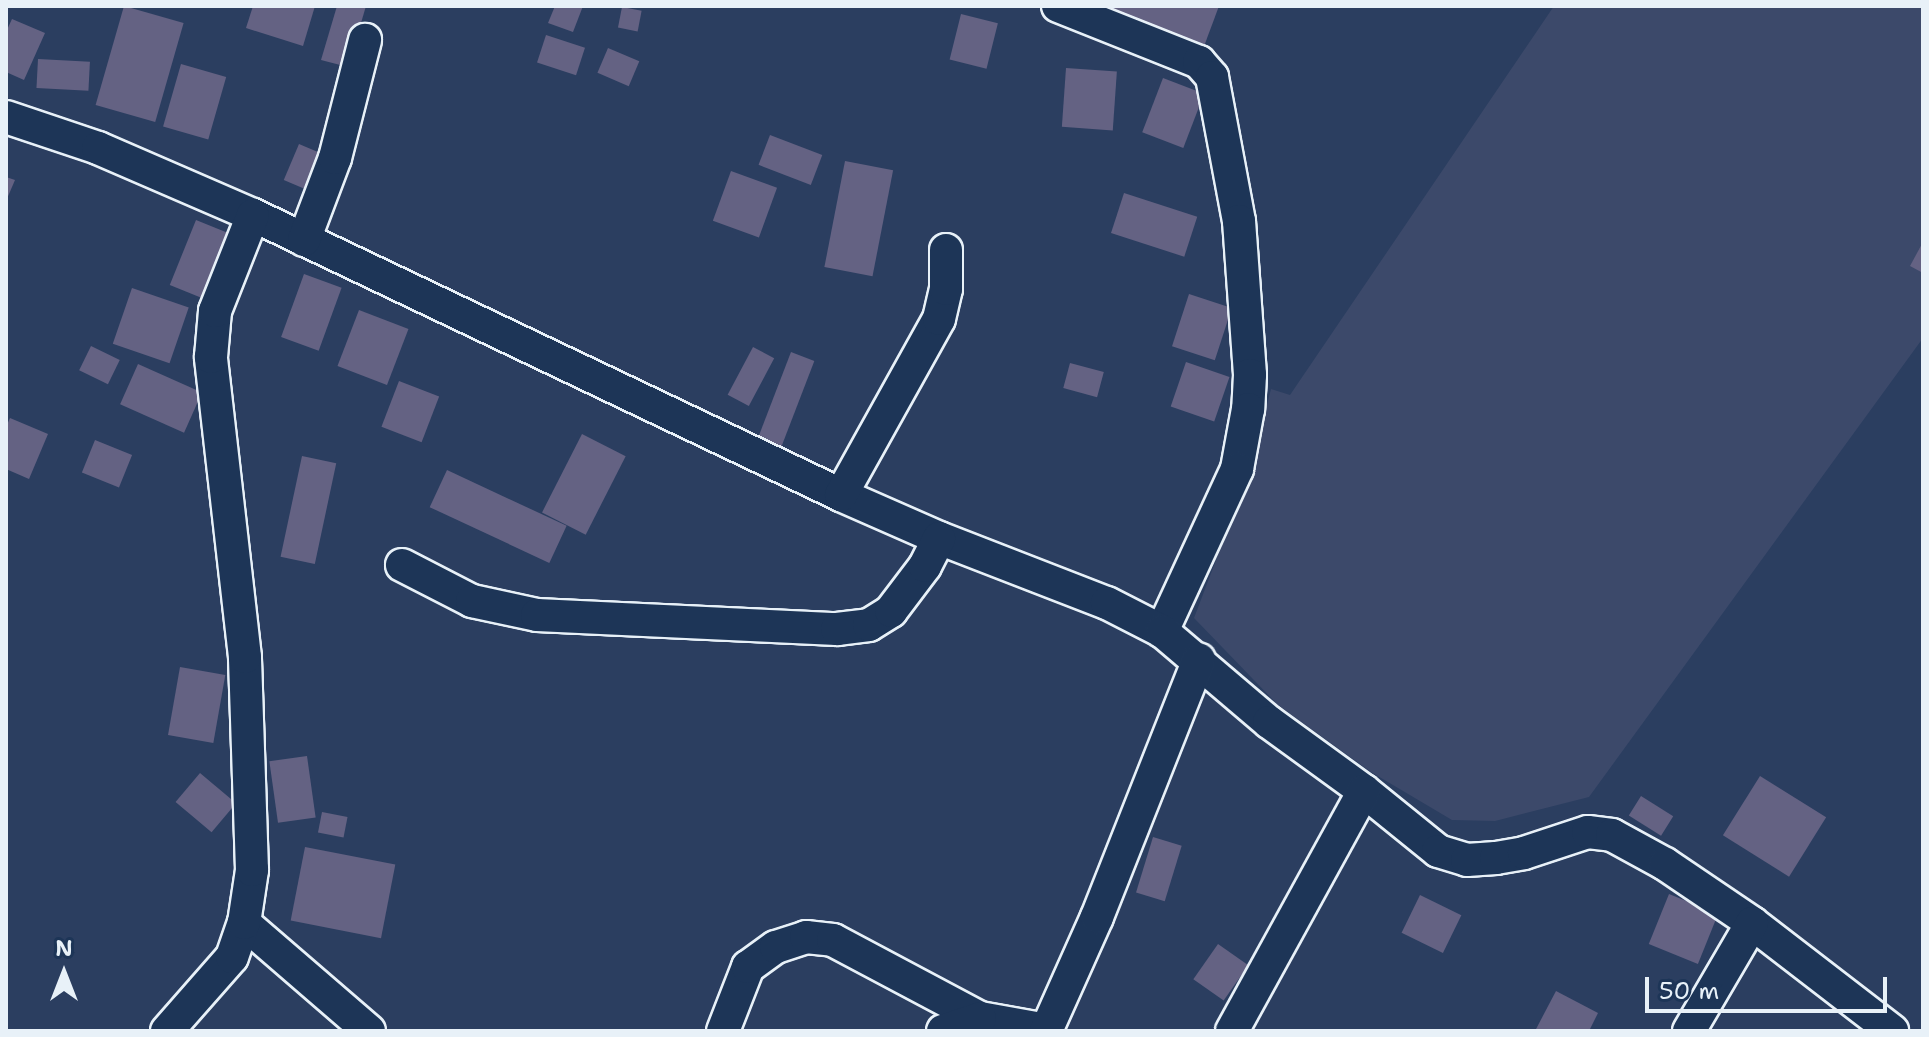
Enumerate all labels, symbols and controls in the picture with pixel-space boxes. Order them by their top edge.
north arrow [24,933,104,1013]
text: N [55,934,73,963]
scale bar [1649,961,1891,1011]
text: 50 m [1659,975,1719,1007]

